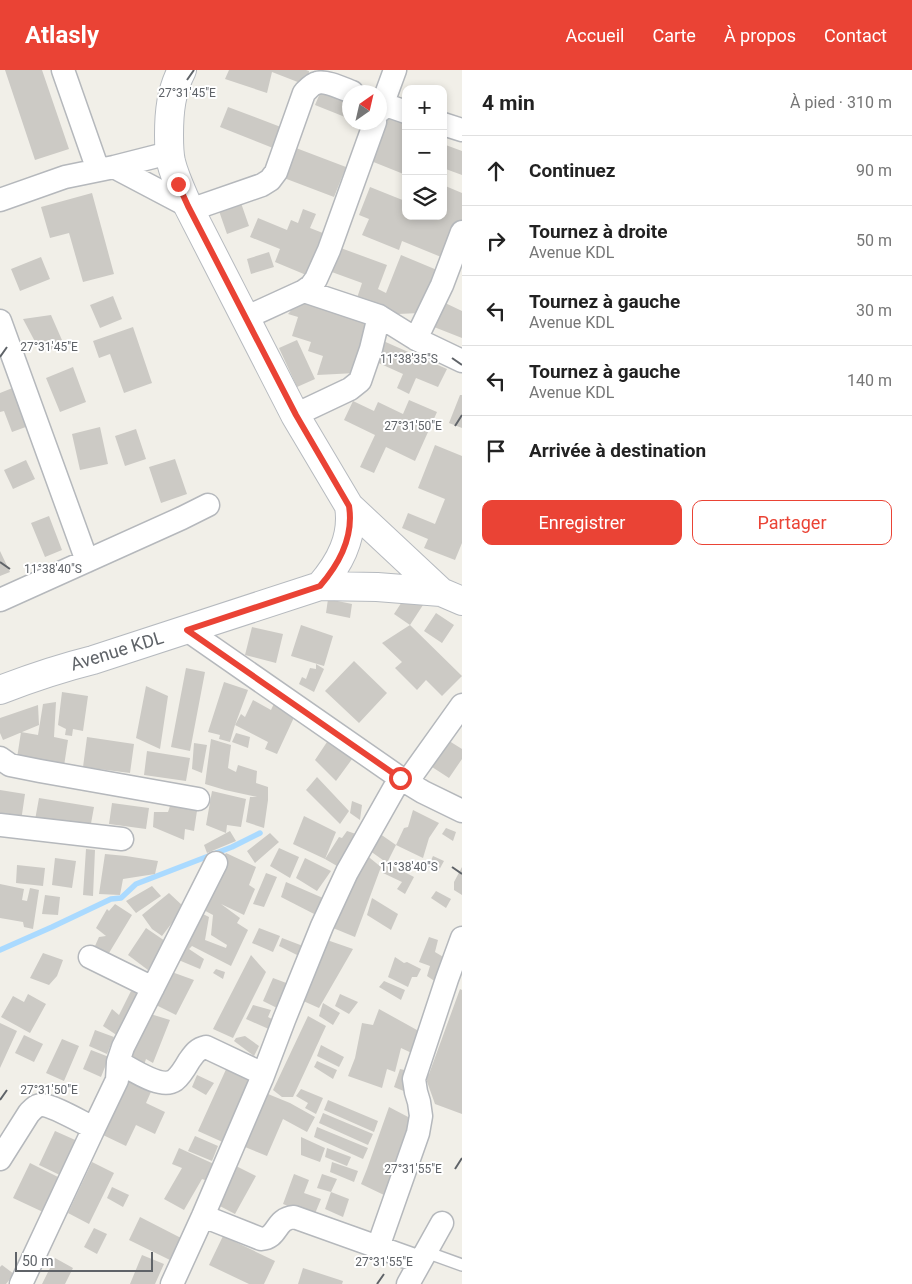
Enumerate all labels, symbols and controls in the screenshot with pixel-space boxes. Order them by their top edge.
text: Atlasly [25,21,99,49]
text: Accueil [566,25,624,46]
text: Carte [652,25,696,46]
text: À propos [724,25,796,46]
text: Contact [824,25,887,46]
north arrow [342,85,387,130]
map controls [402,85,447,220]
button: + [402,85,447,130]
text: 27°31'45"E [158,86,216,100]
text: 4 min [482,91,535,115]
text: À pied · 310 m [790,93,892,112]
button: − [402,130,447,175]
icon: ahead [482,157,510,185]
text: Continuez [529,159,615,182]
text: 90 m [856,161,892,180]
route end [167,173,190,196]
button: layers [402,175,447,220]
text: Tournez à droite [529,220,668,243]
icon: right [482,227,510,255]
text: 50 m [856,231,892,250]
text: Avenue KDL [529,243,614,262]
text: Tournez à gauche [529,290,680,313]
icon: left [482,297,510,325]
text: 30 m [856,301,892,320]
text: Avenue KDL [529,313,614,332]
text: 27°31'45"E [20,340,78,354]
text: 11°38'35"S [380,352,438,366]
text: Tournez à gauche [529,360,680,383]
icon: left [482,367,510,395]
text: 140 m [847,371,892,390]
text: Avenue KDL [529,383,614,402]
text: 27°31'50"E [384,419,442,433]
icon: arrive [482,437,510,465]
text: Arrivée à destination [529,439,706,462]
button: Enregistrer [482,500,682,545]
button: Partager [692,500,892,545]
text: 11°38'40"S [24,562,82,576]
street label: Avenue KDL [68,626,166,675]
route start [389,767,412,790]
text: 11°38'40"S [380,860,438,874]
text: 27°31'50"E [20,1083,78,1097]
text: 27°31'55"E [384,1162,442,1176]
scale bar [15,1249,152,1272]
text: 50 m [22,1253,54,1269]
text: 27°31'55"E [355,1255,413,1269]

